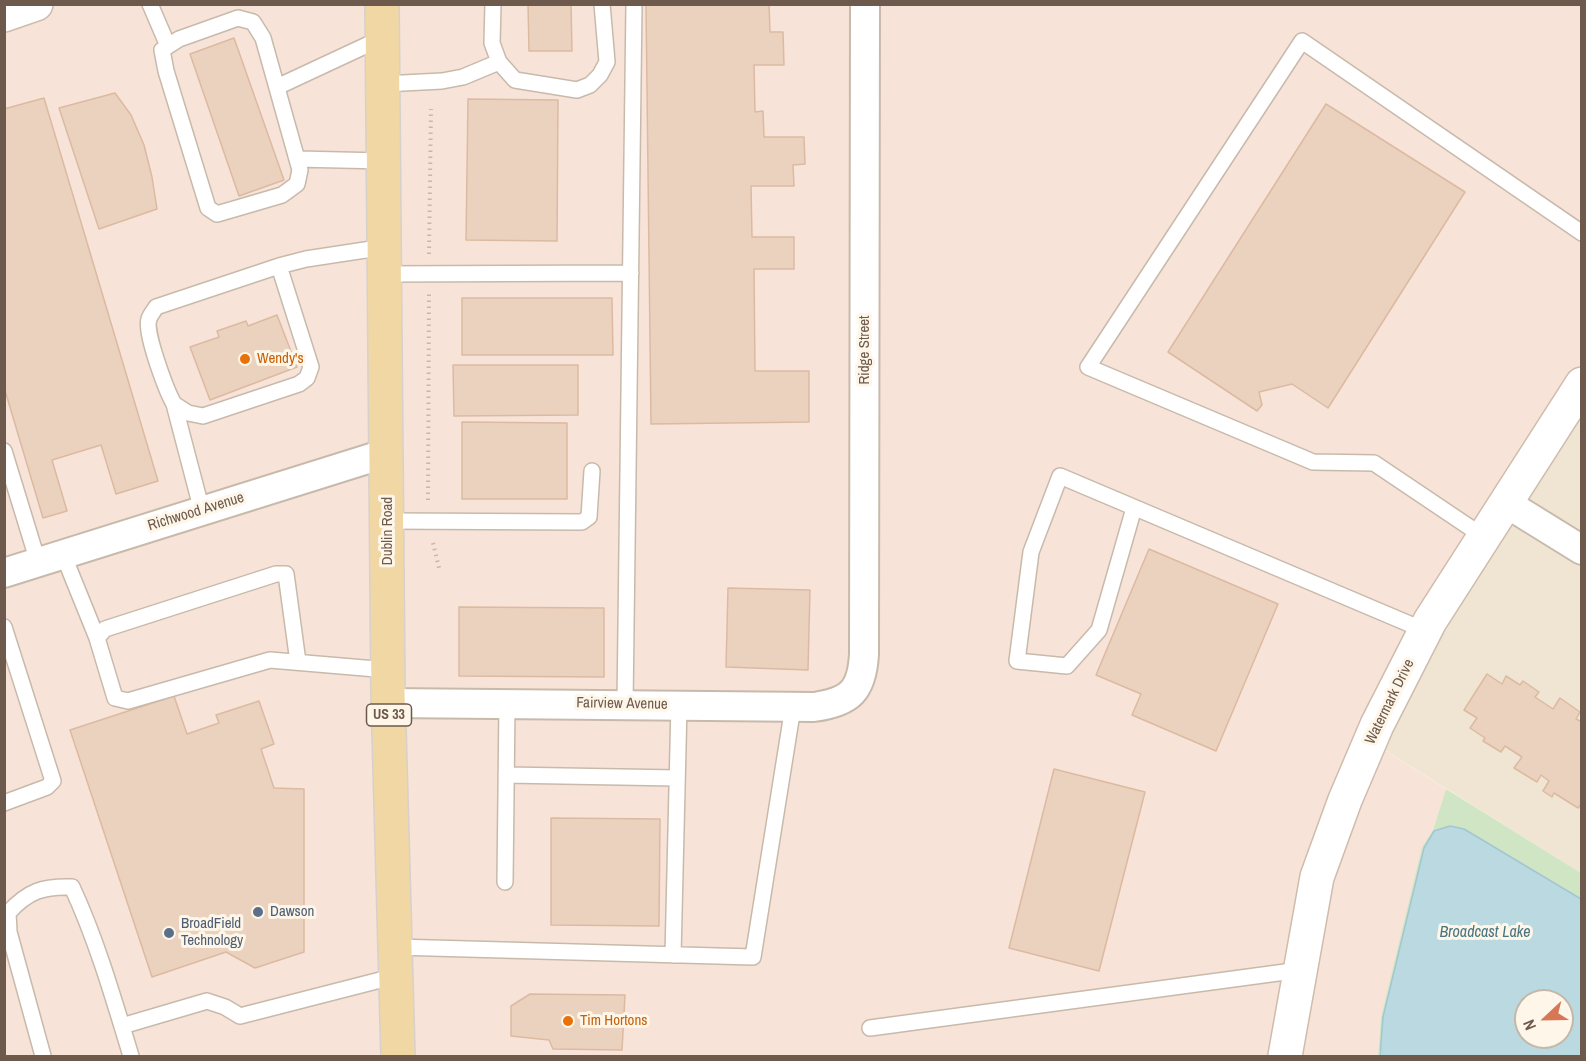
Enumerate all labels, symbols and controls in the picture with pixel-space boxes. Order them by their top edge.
street label: Ridge Street [856,315,874,385]
place label: Wendy's [257,350,304,368]
marker: Wendy's [238,352,252,366]
street label: Richwood Avenue [146,489,246,535]
street label: Dublin Road [379,497,397,565]
street label: Watermark Drive [1362,656,1418,748]
street label: Fairview Avenue [576,694,668,714]
road number: US 33 [366,704,412,726]
place label: Dawson [270,903,314,921]
marker: Dawson [251,905,265,919]
place label: BroadField Technology [181,915,243,950]
water label: Broadcast Lake [1439,923,1531,943]
marker: BroadField Technology [162,926,176,940]
north arrow [1514,989,1574,1049]
place label: Tim Hortons [580,1012,647,1030]
marker: Tim Hortons [561,1014,575,1028]
text: N [1517,1016,1541,1034]

